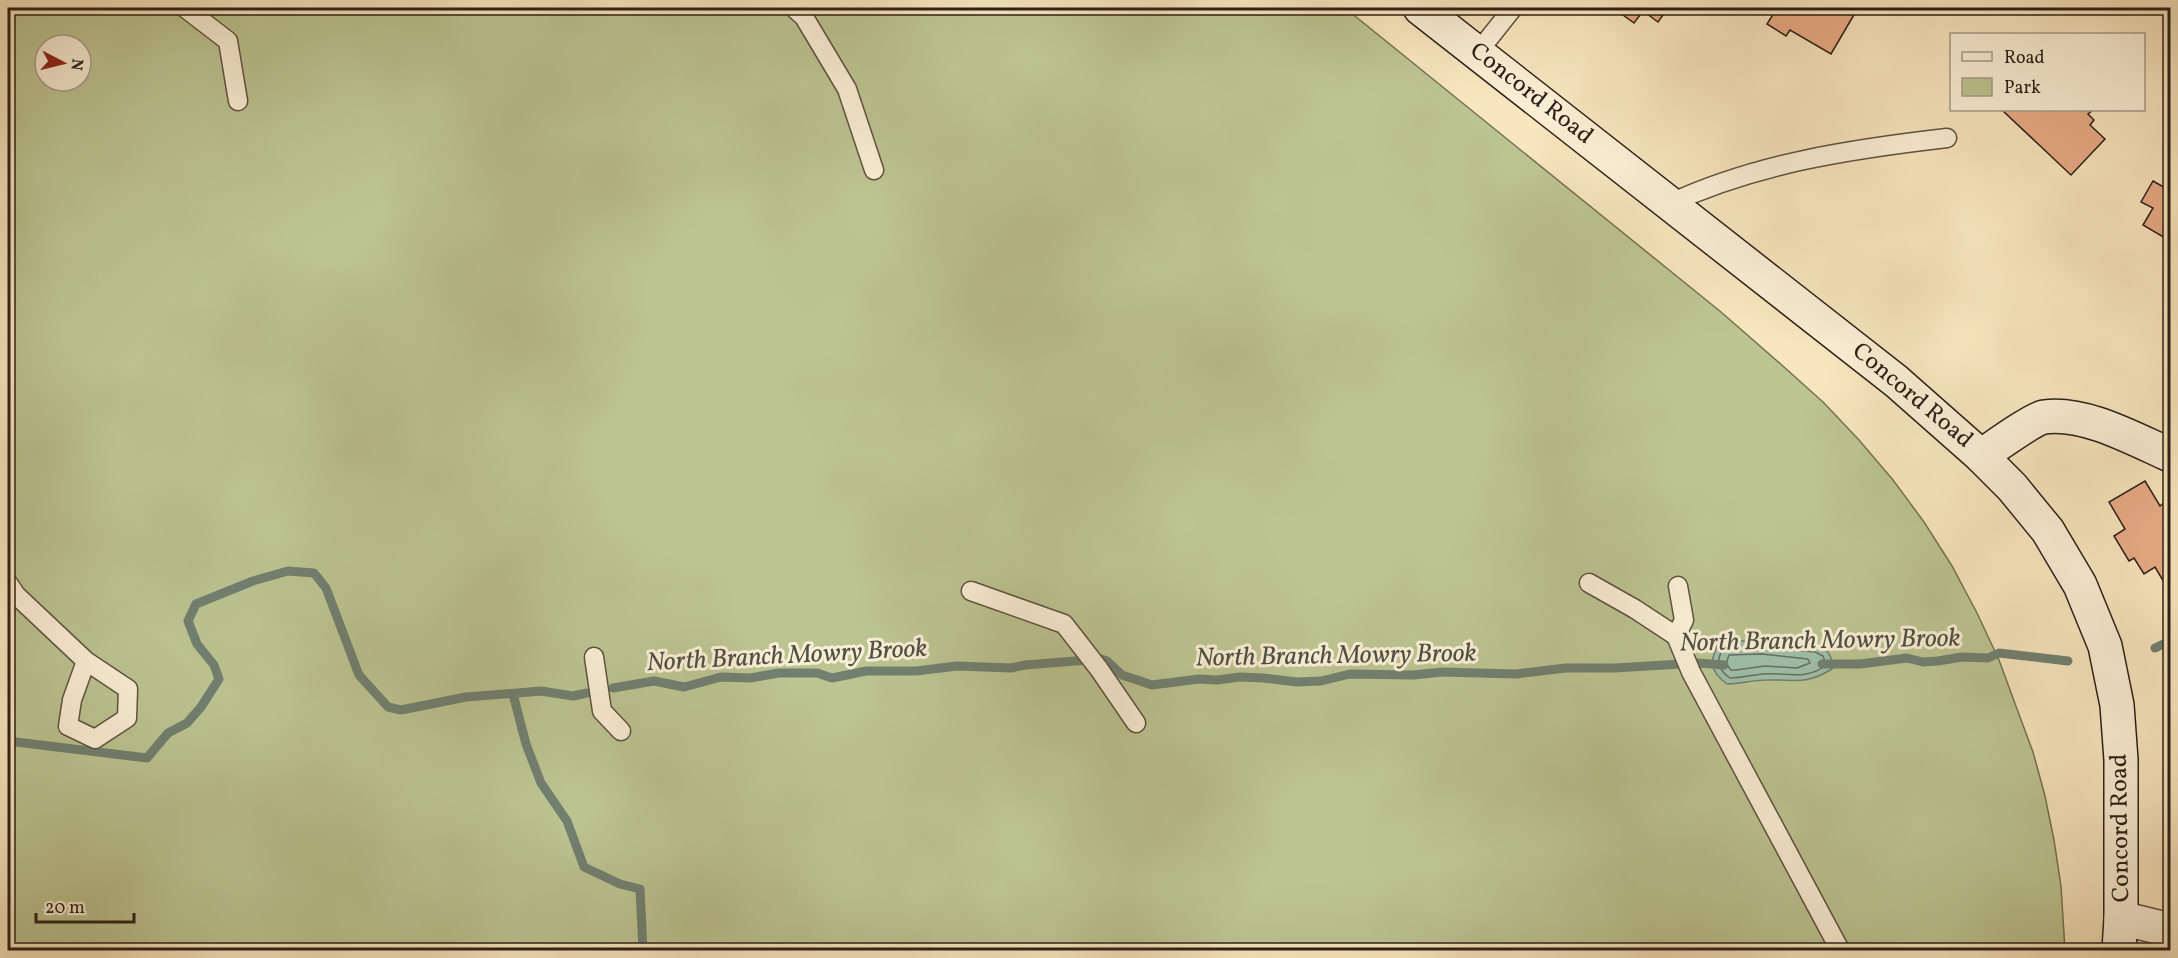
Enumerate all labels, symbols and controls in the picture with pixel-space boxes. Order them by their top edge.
north arrow [33,33,93,93]
legend [1950,33,2145,111]
street label: Concord Road [1462,35,1600,153]
text: Road [2004,46,2045,71]
text: N [64,57,88,72]
text: Park [2004,76,2041,101]
street label: Concord Road [1844,335,1980,457]
water label: North Branch Mowry Brook [1679,621,1961,661]
water label: North Branch Mowry Brook [646,631,928,681]
water label: North Branch Mowry Brook [1195,636,1477,676]
street label: Concord Road [2103,753,2139,903]
scale bar [36,886,134,924]
text: 20 m [45,896,85,921]

